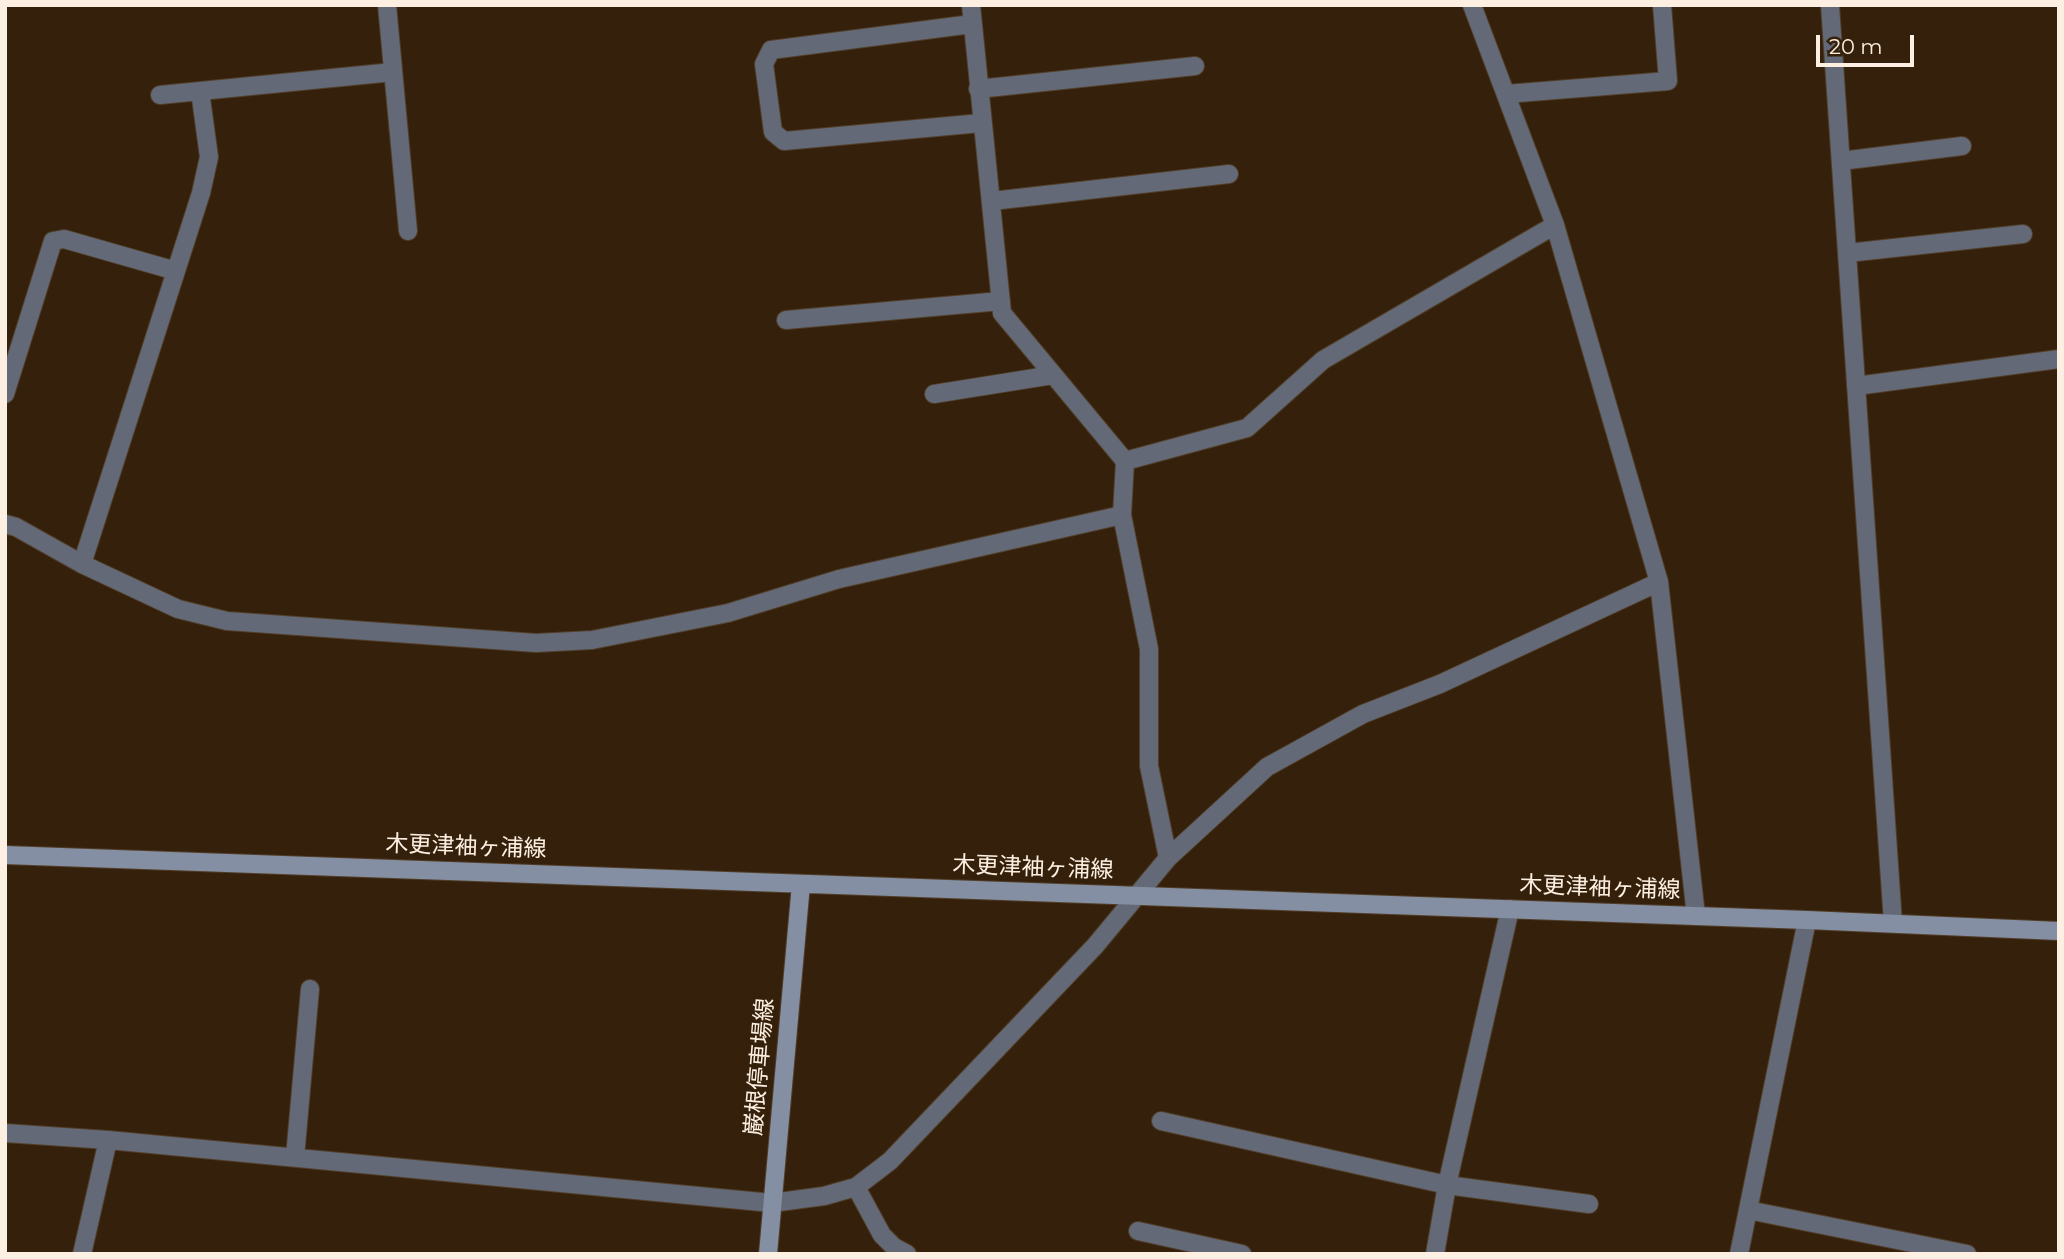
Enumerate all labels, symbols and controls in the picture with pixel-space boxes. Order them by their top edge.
scale bar [1819,21,1917,65]
text: 20 m [1829,34,1883,59]
street label: 木更津袖ヶ浦線 [385,830,547,864]
street label: 木更津袖ヶ浦線 [952,851,1114,885]
street label: 木更津袖ヶ浦線 [1519,871,1681,905]
street label: 巌根停車場線 [740,997,780,1137]

